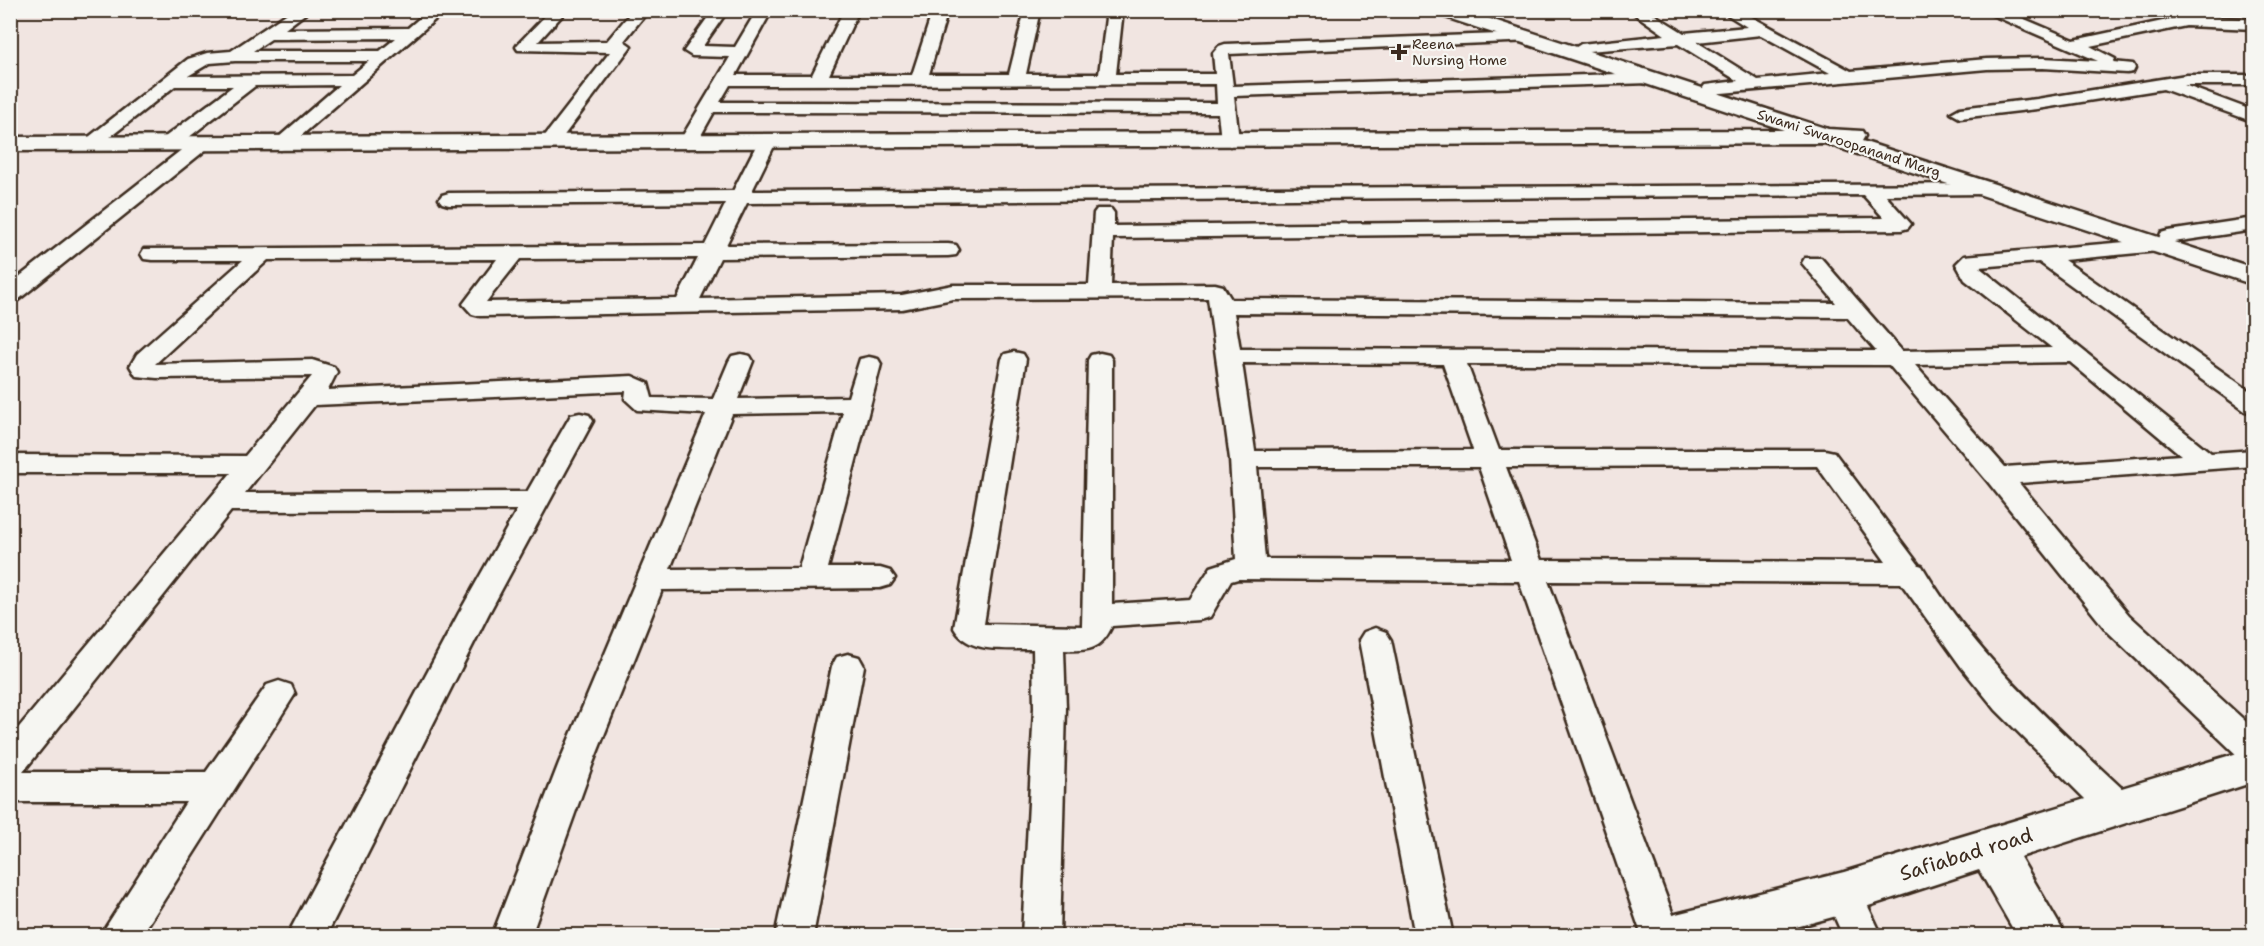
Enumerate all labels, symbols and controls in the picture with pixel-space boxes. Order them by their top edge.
place label: Reena Nursing Home [1412,35,1507,69]
marker: Reena Nursing Home [1390,43,1408,61]
street label: Swami Swaroopanand Marg [1755,105,1943,181]
street label: Safiabad road [1896,821,2036,887]

